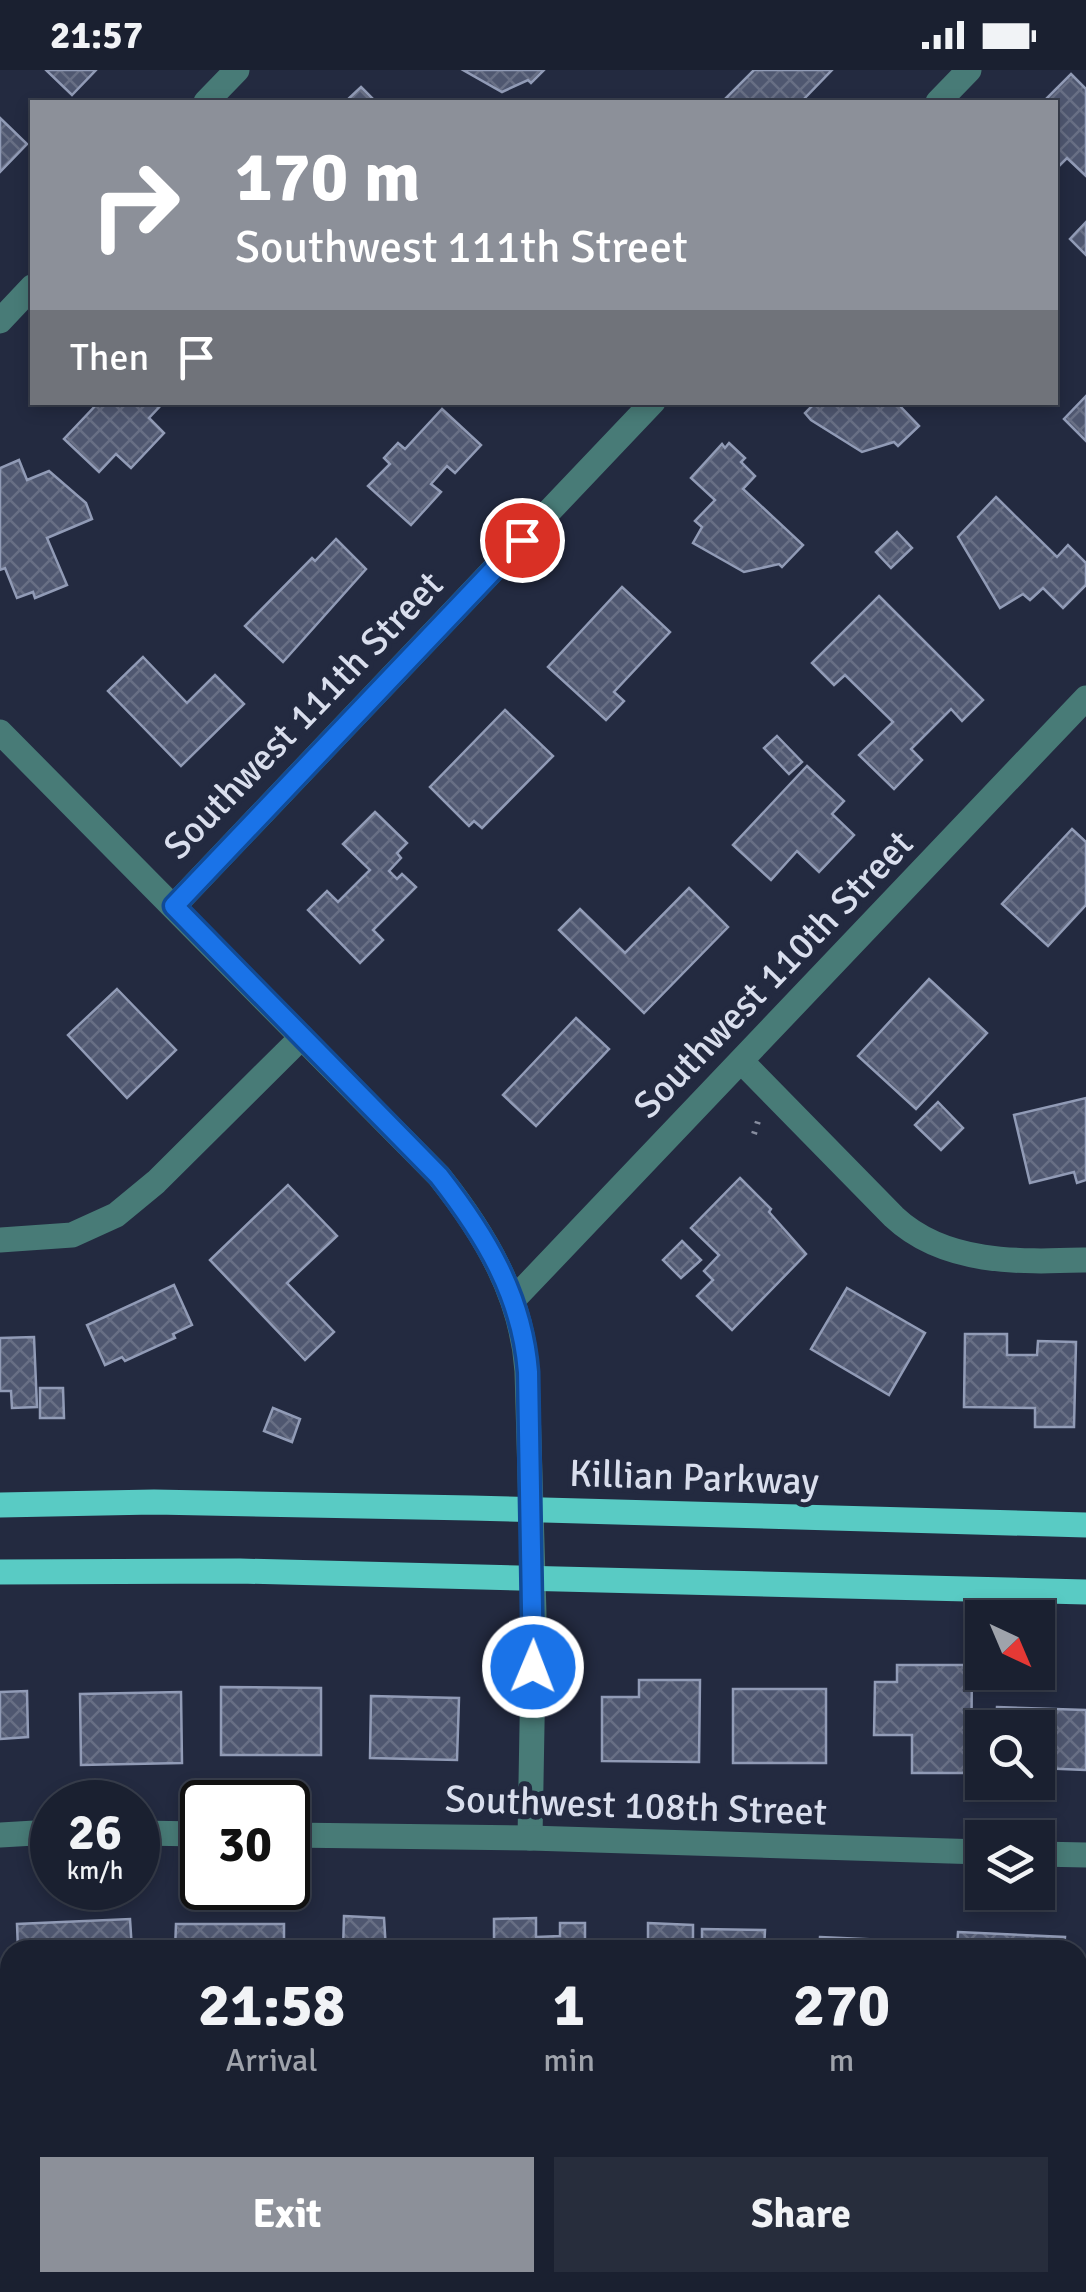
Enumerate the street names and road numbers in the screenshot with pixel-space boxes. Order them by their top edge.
street label: Southwest 111th Street [154,562,453,869]
street label: Southwest 110th Street [624,821,923,1128]
street label: Killian Parkway [568,1450,820,1505]
street label: Southwest 108th Street [444,1775,828,1836]

